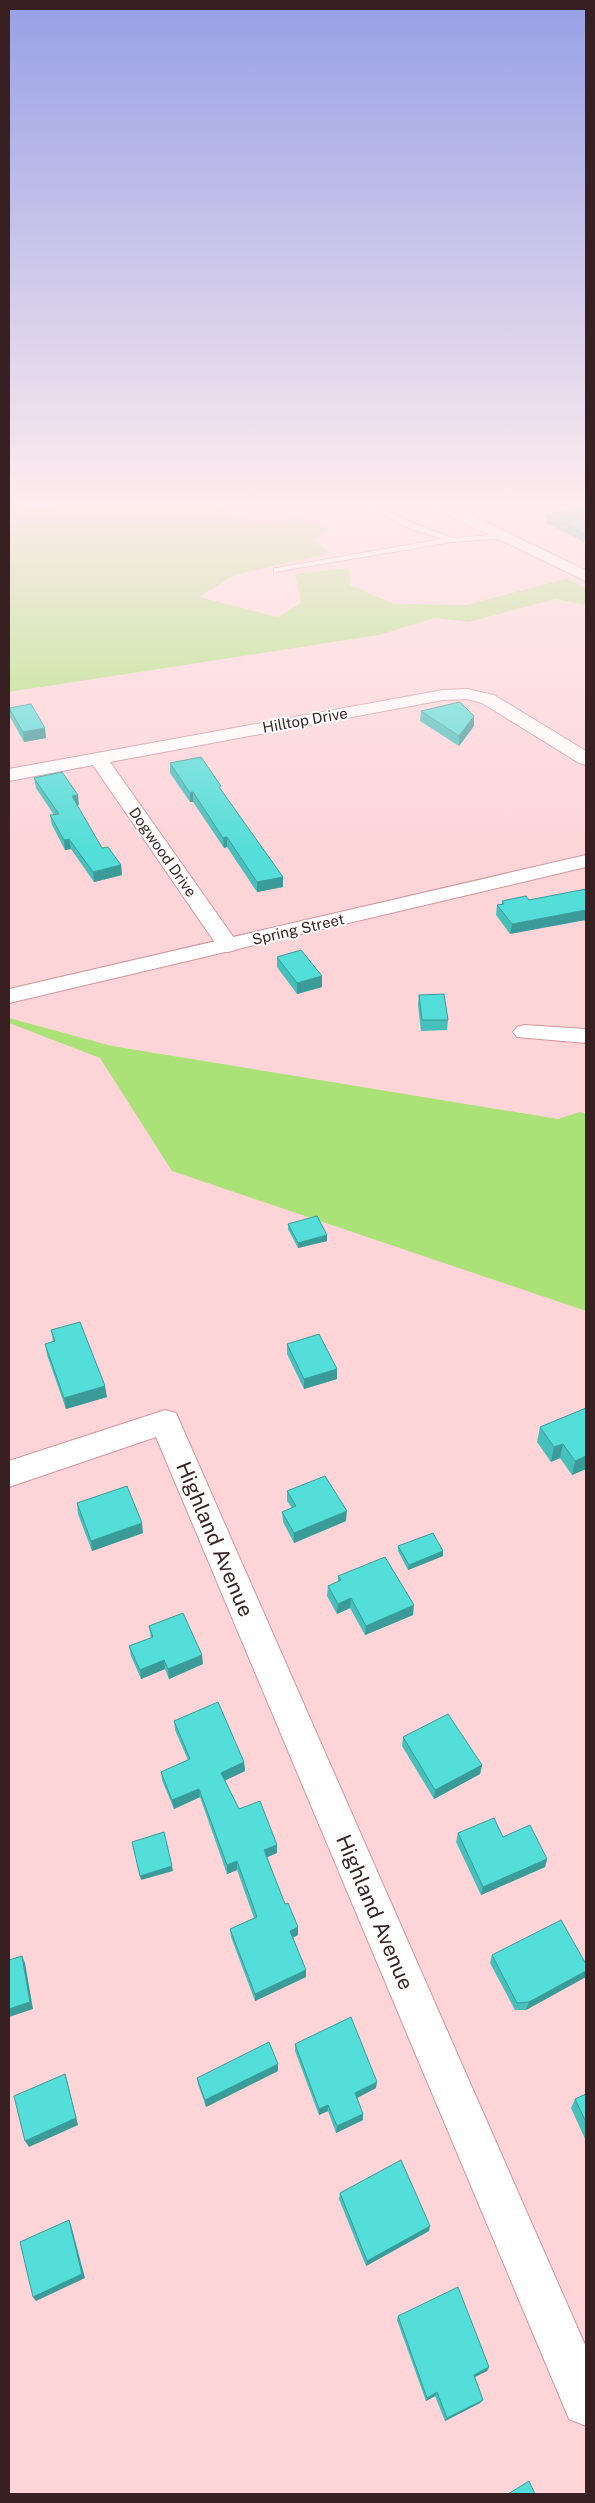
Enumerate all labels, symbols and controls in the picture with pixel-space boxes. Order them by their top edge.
street label: Hilltop Drive [261,704,349,736]
street label: Dogwood Drive [126,804,200,900]
street label: Spring Street [250,910,346,948]
street label: Highland Avenue [171,1458,259,1620]
street label: Highland Avenue [331,1831,419,1993]

